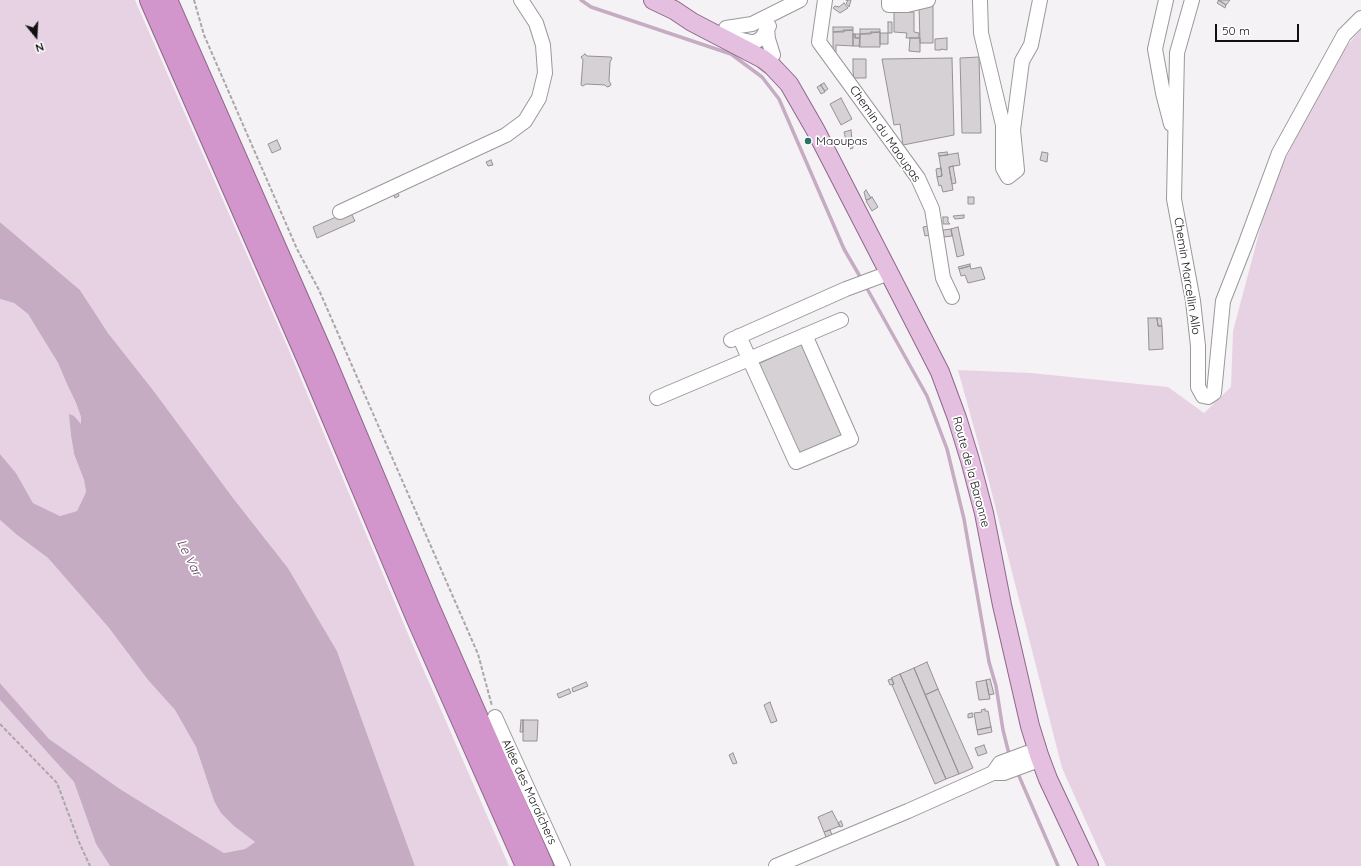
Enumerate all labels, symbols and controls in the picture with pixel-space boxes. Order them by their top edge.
north arrow [16,16,56,56]
scale bar [1217,16,1301,42]
text: 50 m [1222,23,1250,38]
text: N [34,40,46,55]
street label: Chemin du Maoupas [846,83,924,185]
place label: Maoupas [816,134,867,148]
marker: Maoupas [803,136,813,146]
street label: Chemin Marcellin Allo [1171,216,1203,336]
street label: Route de la Baronne [949,415,993,529]
water label: Le Var [173,537,205,579]
street label: Allée des Maraîchers [498,737,560,847]

